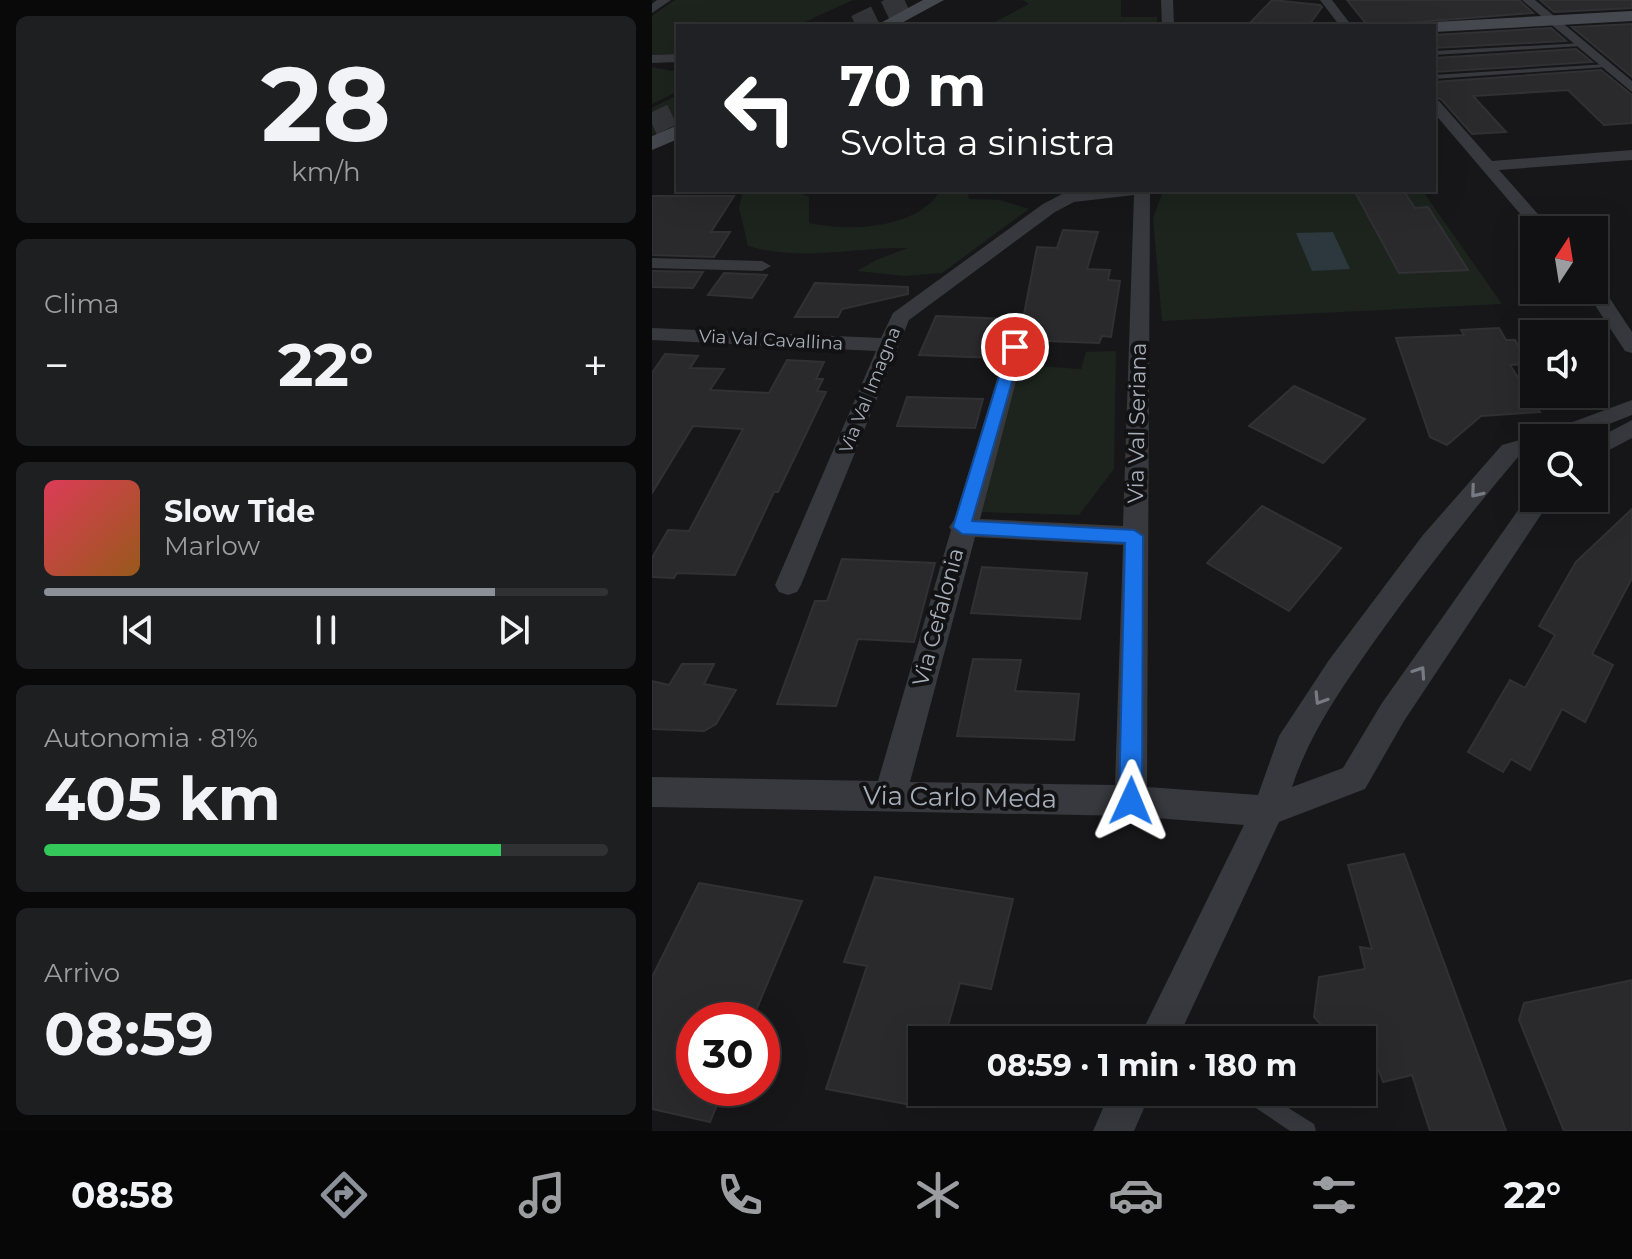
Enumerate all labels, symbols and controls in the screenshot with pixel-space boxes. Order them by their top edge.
text: 28 [261,40,391,167]
text: 70 m [840,52,986,120]
icon: left [708,56,812,160]
text: Svolta a sinistra [840,120,1116,164]
text: km/h [291,156,361,188]
north arrow [1520,216,1608,304]
map controls [1520,216,1608,512]
text: Clima [44,288,119,320]
pin [981,313,1049,381]
button: sound [1520,320,1608,408]
street label: Via Val Imagna [835,324,905,456]
street label: Via Val Cavallina [698,325,844,355]
icon: arrive [993,325,1037,369]
text: 22° [278,328,374,401]
text: − [44,338,69,392]
text: + [583,338,608,392]
street label: Via Val Seriana [1122,342,1152,504]
button: search [1520,424,1608,512]
one-way arrow [1471,482,1486,497]
text: Slow Tide [164,493,315,530]
text: Marlow [164,530,260,562]
street label: Via Cefalonia [907,545,969,689]
icon: previous [116,608,160,652]
icon: pause [304,608,348,652]
icon: next [492,608,536,652]
one-way arrow [1410,666,1425,681]
one-way arrow [1314,690,1329,705]
text: Autonomia · 81% [44,722,258,754]
position arrow [1089,759,1173,843]
text: 405 km [44,762,281,835]
street label: Via Carlo Meda [863,779,1057,815]
text: Arrivo [44,957,120,989]
text: 08:59 [44,997,214,1070]
speed limit sign: 30 [676,1002,780,1106]
text: 08:59 · 1 min · 180 m [987,1047,1297,1084]
icon: directions [316,1167,372,1223]
icon: music [514,1167,570,1223]
icon: phone [712,1167,768,1223]
icon: climate [910,1167,966,1223]
icon: car [1108,1167,1164,1223]
icon: filters [1306,1167,1362,1223]
text: 08:58 [71,1173,174,1217]
text: 22° [1503,1173,1561,1217]

